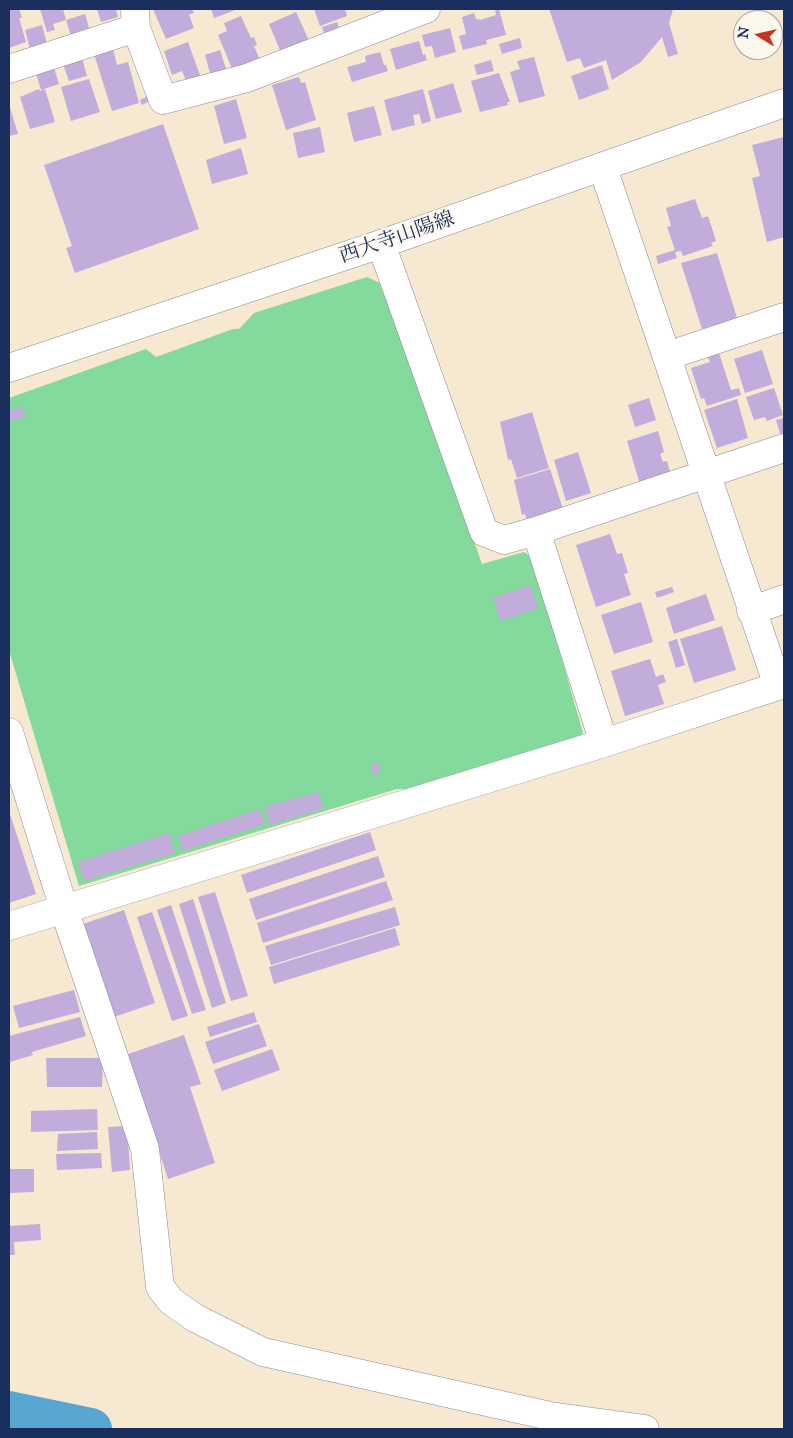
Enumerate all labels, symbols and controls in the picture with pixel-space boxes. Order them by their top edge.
north arrow [733,10,783,60]
text: N [734,26,753,40]
street label: 西大寺山陽線 [336,207,458,269]

